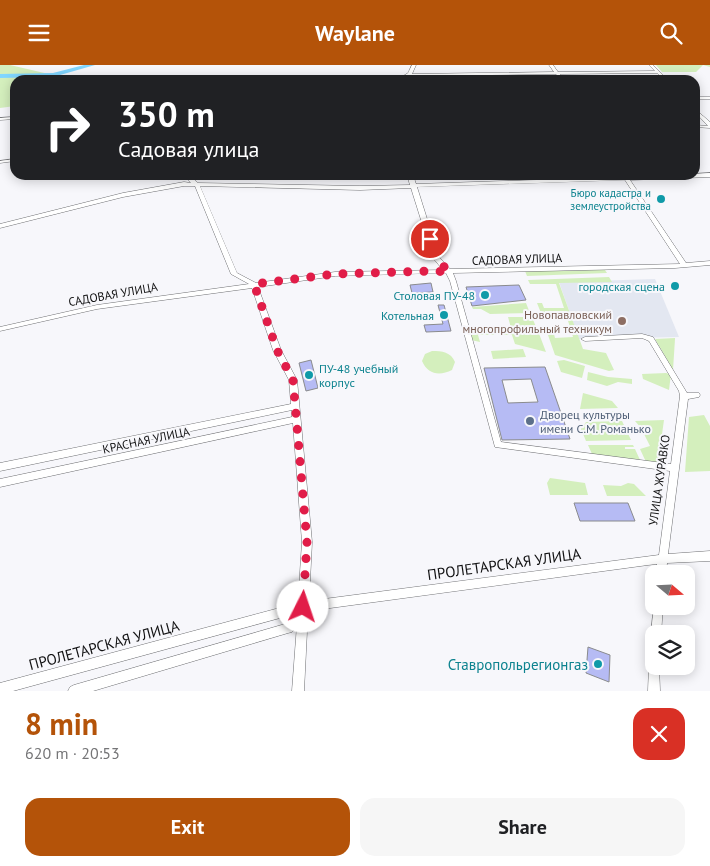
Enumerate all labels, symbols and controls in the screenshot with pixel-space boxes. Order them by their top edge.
icon: menu [25,19,53,47]
text: Waylane [315,19,395,47]
icon: search [657,19,685,47]
text: 350 m [118,91,215,137]
icon: right [35,95,100,160]
text: Садовая улица [118,135,259,163]
place label: Бюро кадастра и землеустройства [570,186,651,213]
marker: Бюро кадастра и землеустройства [655,193,667,205]
pin [409,218,451,260]
icon: arrive [416,225,444,253]
street label: САДОВАЯ УЛИЦА [472,250,562,268]
street label: САДОВАЯ УЛИЦА [67,279,159,309]
place label: городская сцена [578,279,665,294]
marker: городская сцена [669,280,681,292]
place label: Столовая ПУ-48 [393,288,475,303]
marker: Столовая ПУ-48 [479,289,491,301]
place label: Новопавловский многопрофильный техникум [462,307,612,336]
place label: Котельная [381,308,434,323]
marker: Котельная [438,309,450,321]
marker: Новопавловский многопрофильный техникум [616,315,628,327]
place label: ПУ-48 учебный корпус [319,361,398,390]
marker: ПУ-48 учебный корпус [303,369,315,381]
place label: Дворец культуры имени С.М. Романько [540,407,651,436]
marker: Дворец культуры имени С.М. Романько [524,415,536,427]
street label: КРАСНАЯ УЛИЦА [101,423,191,457]
street label: УЛИЦА ЖУРАВКО [645,434,673,526]
street label: ПРОЛЕТАРСКАЯ УЛИЦА [426,544,582,584]
north arrow [645,565,695,615]
map controls [645,565,695,675]
position arrow [276,580,328,632]
street label: ПРОЛЕТАРСКАЯ УЛИЦА [27,616,181,674]
button: layers [645,625,695,675]
place label: Ставропольрегионгаз [448,655,588,674]
marker: Ставропольрегионгаз [592,658,604,670]
text: 8 min [25,704,98,743]
button: close [633,708,685,760]
text: 620 m · 20:53 [25,743,120,763]
button: Exit [25,798,350,856]
button: Share [360,798,685,856]

